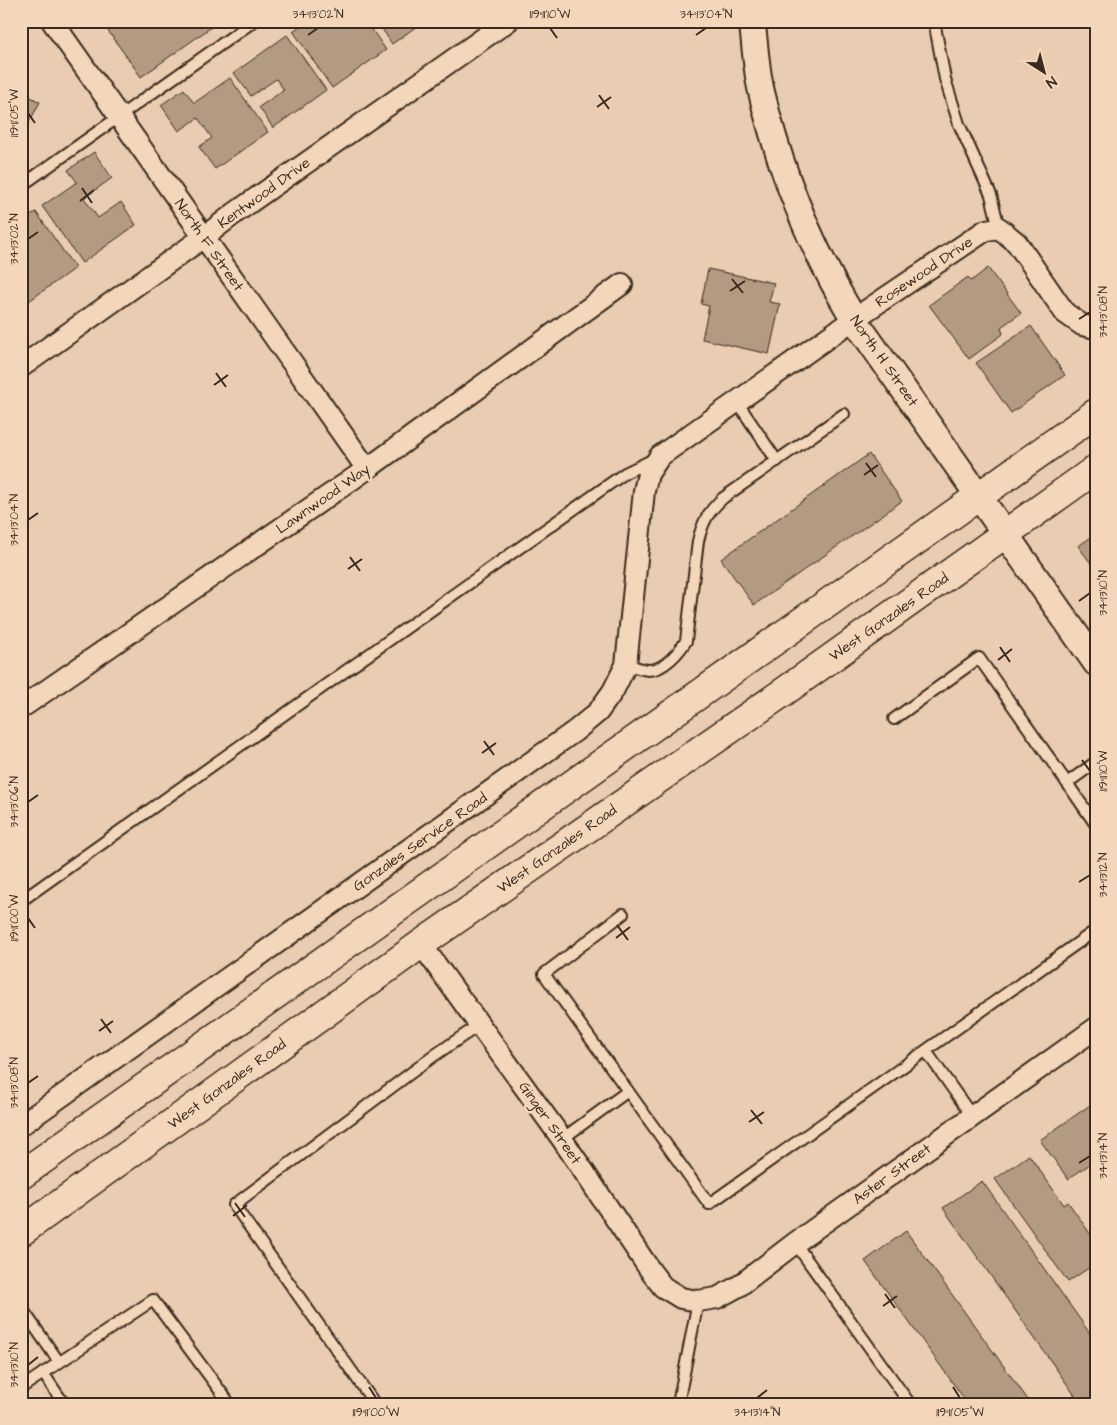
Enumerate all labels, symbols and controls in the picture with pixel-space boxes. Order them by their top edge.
text: 34°13'02"N [292,6,344,23]
text: 119°11'10"W [530,6,571,23]
text: 34°13'04"N [680,6,733,23]
north arrow [1020,48,1070,98]
text: N [1041,71,1060,93]
text: 119°11'05"W [6,88,23,137]
street label: Kentwood Drive [213,152,315,234]
street label: North F Street [169,195,249,295]
text: 34°13'02"N [6,213,23,265]
street label: Rosewood Drive [871,232,977,312]
text: 34°13'08"N [1095,285,1112,338]
street label: North H Street [845,311,923,411]
street label: Lawnwood Way [272,459,375,540]
text: 34°13'04"N [6,493,23,546]
street label: West Gonzales Road [825,568,953,666]
text: 34°13'10"N [1095,570,1112,616]
text: 119°11'10"W [1095,750,1112,791]
text: 34°13'06"N [6,776,23,828]
street label: Gonzales Service Road [349,787,492,896]
street label: West Gonzales Road [493,800,621,898]
text: 34°13'12"N [1095,852,1112,898]
text: 119°11'00"W [6,894,23,941]
street label: West Gonzales Road [164,1034,291,1134]
text: 34°13'08"N [6,1056,23,1109]
street label: Ginger Street [513,1077,586,1169]
text: 34°13'14"N [1095,1132,1112,1179]
street label: Aster Street [849,1139,935,1209]
text: 34°13'10"N [6,1342,23,1388]
text: 119°11'00"W [353,1404,400,1421]
text: 34°13'14"N [734,1404,781,1421]
text: 119°11'05"W [936,1404,985,1421]

